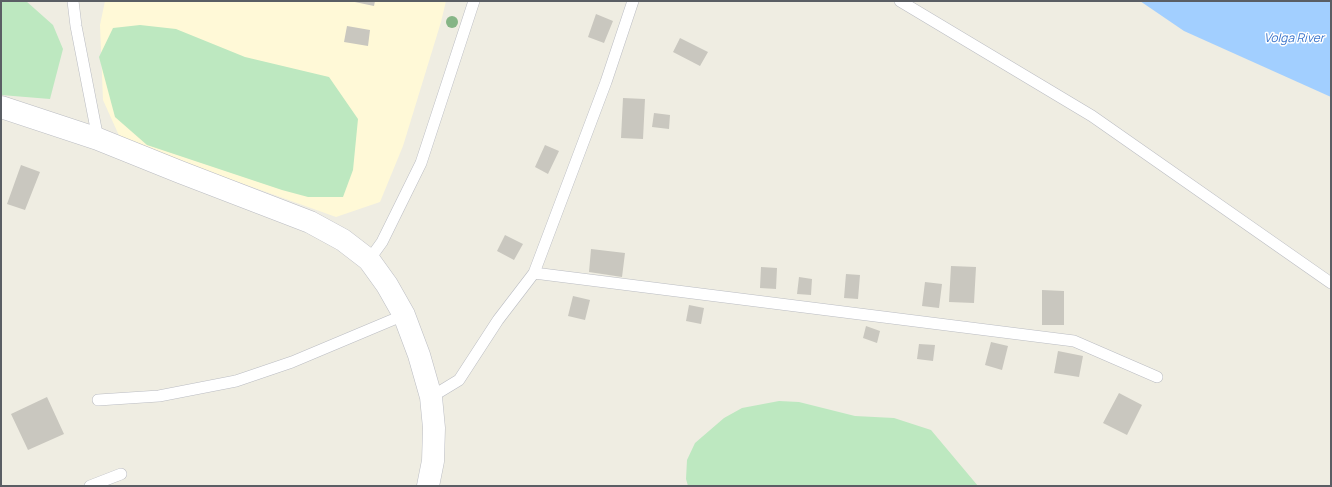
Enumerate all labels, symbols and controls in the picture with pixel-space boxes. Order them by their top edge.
water label: Volga River [1264,32,1324,46]

